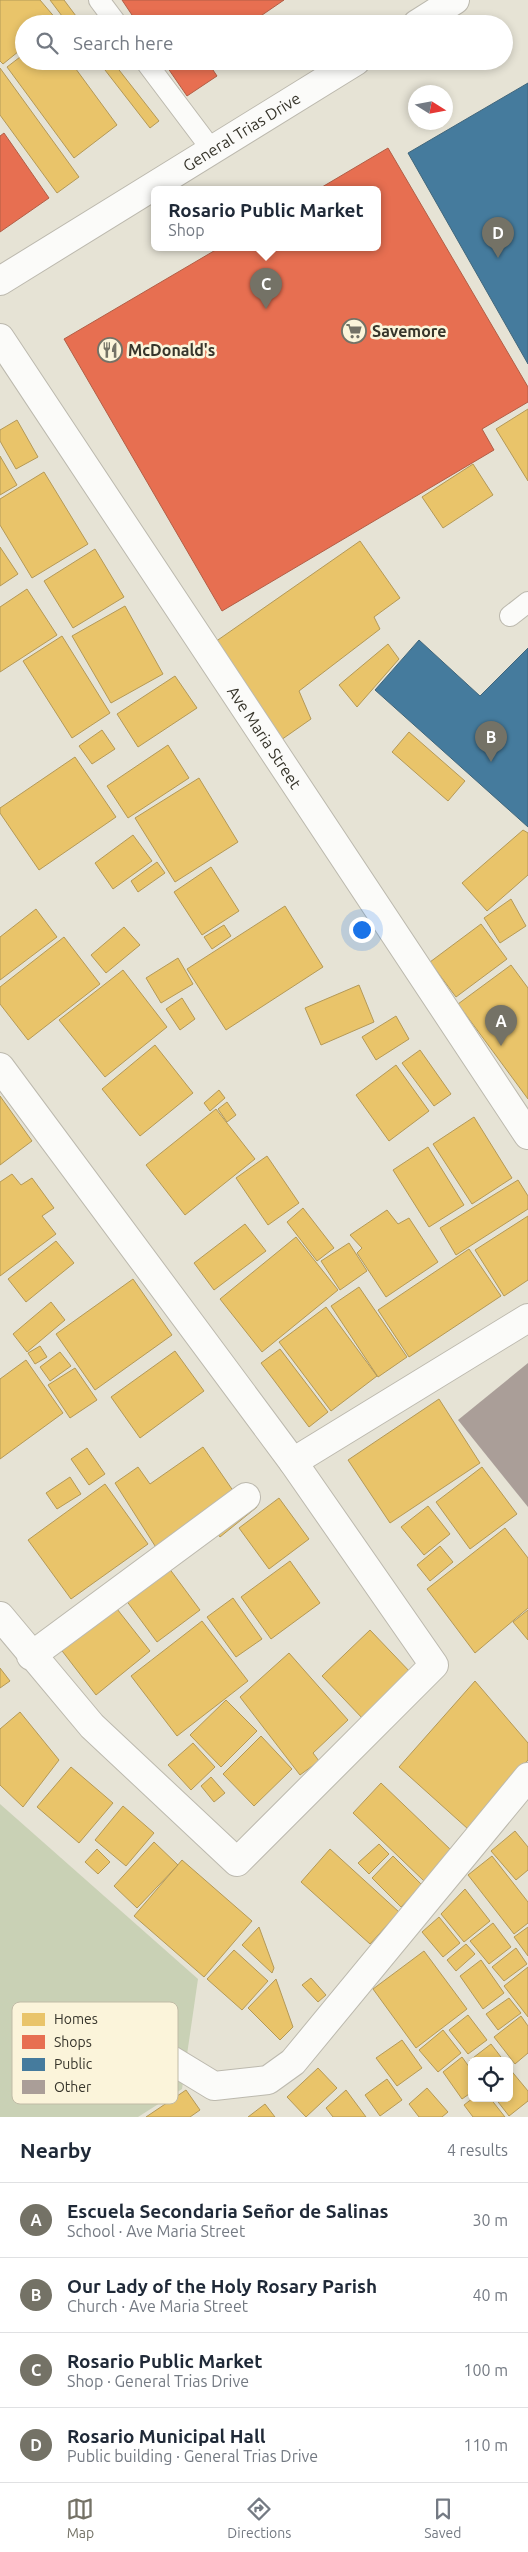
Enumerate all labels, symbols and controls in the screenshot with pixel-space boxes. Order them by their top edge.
search box [15,15,513,70]
icon: search [33,29,61,57]
text: Search here [73,32,173,54]
north arrow [408,85,453,130]
street label: General Trias Drive [180,89,304,175]
popup [151,186,381,251]
text: Rosario Public Market [168,199,364,221]
pin: D [482,217,514,258]
text: Shop [168,221,205,239]
pin: C [250,268,282,309]
supermarket icon: Savemore [341,318,367,344]
place label: Savemore [372,322,446,340]
restaurant icon: McDonald's [97,337,123,363]
place label: McDonald's [128,341,215,359]
street label: Ave Maria Street [224,683,305,793]
pin: B [475,721,507,762]
your location [349,917,375,943]
pin: A [485,1005,517,1046]
legend [12,2002,178,2104]
text: Homes [54,2011,98,2027]
text: Shops [54,2034,92,2050]
text: Public [54,2056,93,2072]
map controls [468,2057,513,2102]
button: locate [468,2057,513,2102]
text: Other [54,2079,92,2095]
text: Nearby [20,2138,91,2162]
text: 4 results [447,2141,508,2159]
text: Escuela Secondaria Señor de Salinas [67,2200,388,2222]
text: A [30,2211,42,2229]
text: 30 m [472,2211,508,2229]
text: School · Ave Maria Street [67,2222,245,2240]
text: Our Lady of the Holy Rosary Parish [67,2275,377,2297]
text: B [31,2286,41,2304]
text: 40 m [472,2286,508,2304]
text: Church · Ave Maria Street [67,2297,248,2315]
text: Rosario Public Market [67,2350,262,2372]
text: C [31,2361,41,2379]
text: 100 m [463,2361,508,2379]
text: Shop · General Trias Drive [67,2372,249,2390]
text: Rosario Municipal Hall [67,2425,265,2447]
text: D [30,2436,42,2454]
text: 110 m [463,2436,508,2454]
text: Public building · General Trias Drive [67,2447,318,2465]
tab: Map [66,2495,94,2541]
tab: Directions [227,2495,291,2541]
tab: Saved [424,2495,462,2541]

